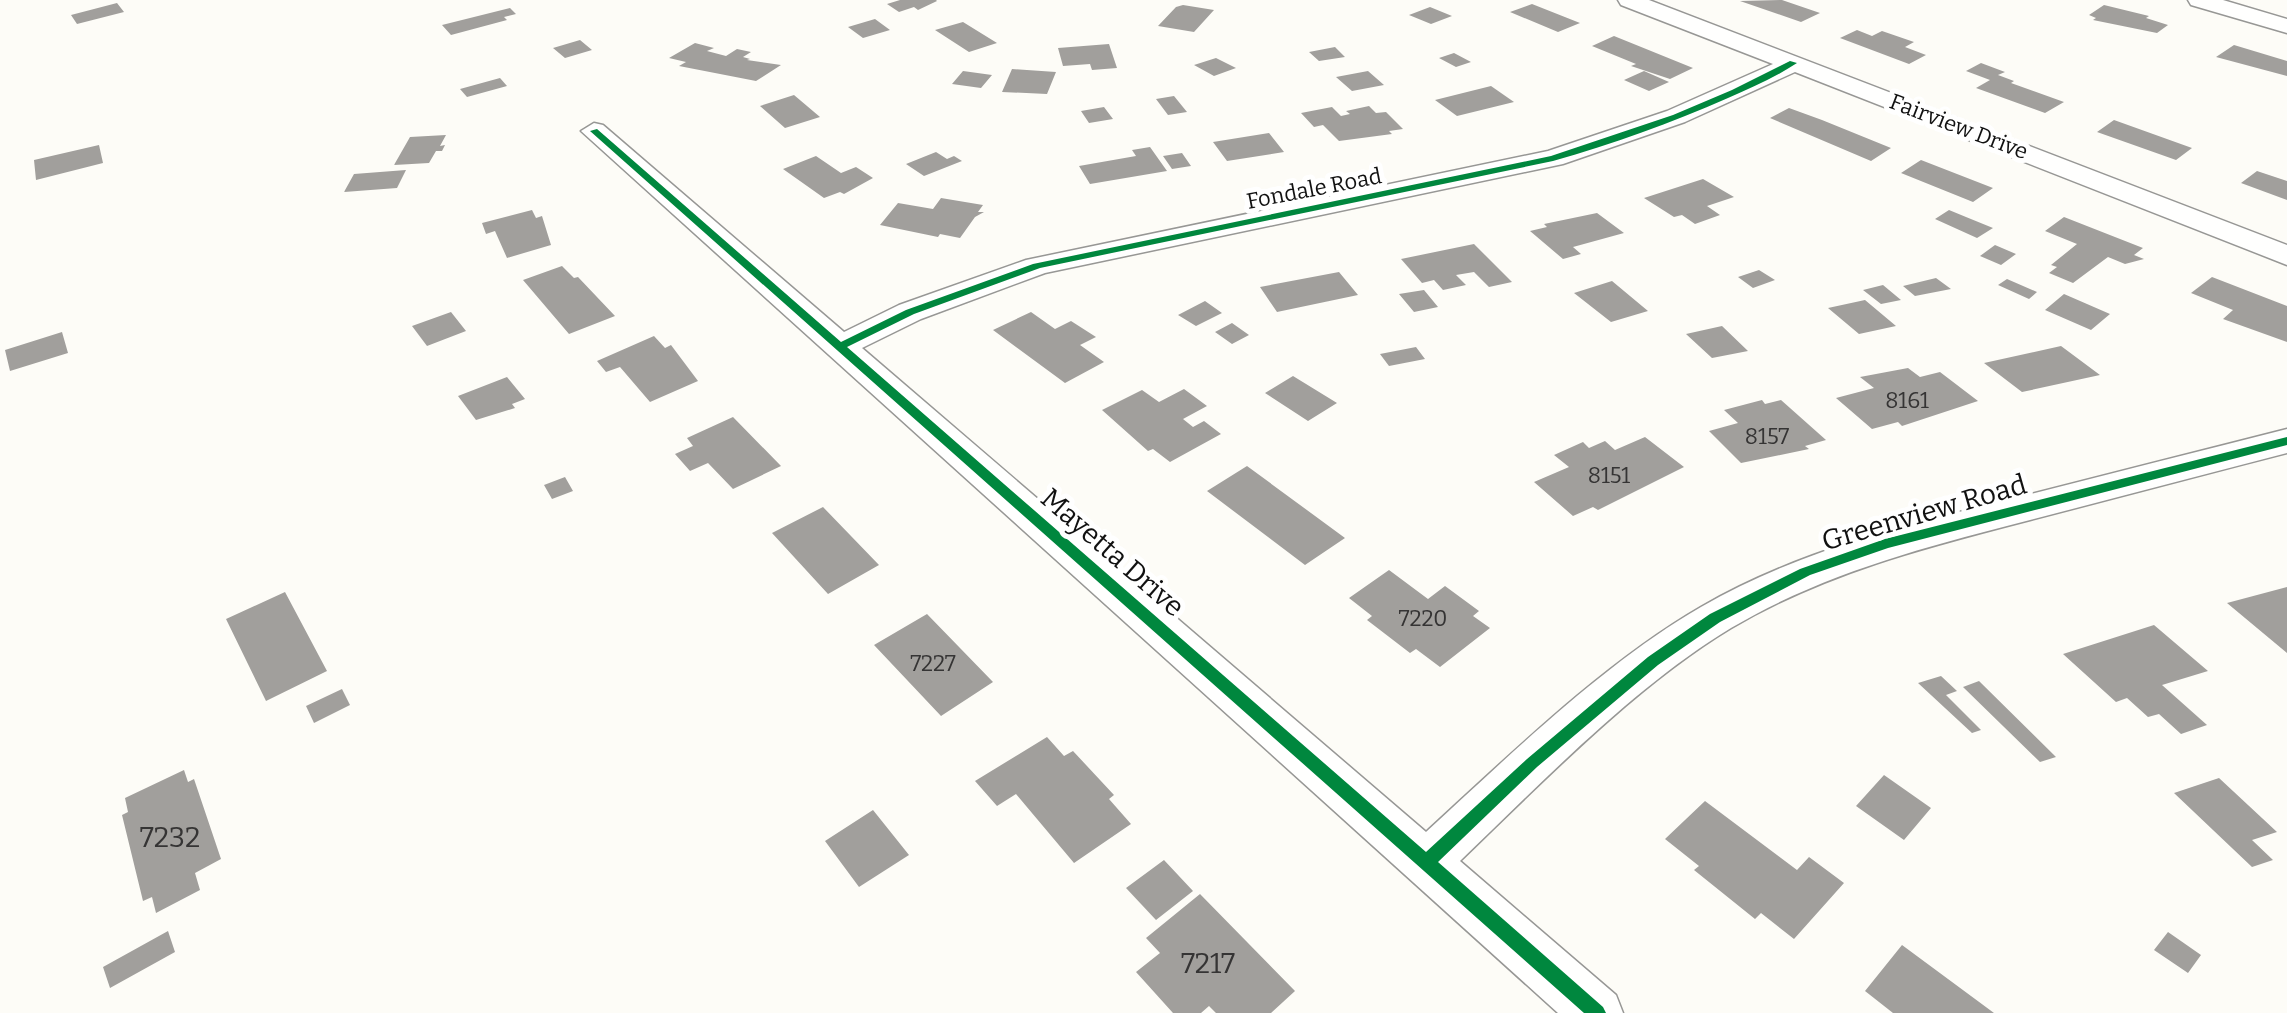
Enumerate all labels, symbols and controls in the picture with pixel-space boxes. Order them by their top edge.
street label: Fairview Drive [1886,88,2032,165]
street label: Fondale Road [1244,162,1384,215]
house number: 8161 [1885,387,1929,414]
house number: 8157 [1745,423,1789,450]
house number: 8151 [1588,462,1630,489]
street label: Greenview Road [1818,467,2030,558]
street label: Mayetta Drive [1035,481,1191,623]
house number: 7220 [1399,605,1447,632]
house number: 7227 [910,650,956,677]
house number: 7232 [140,821,200,854]
house number: 7217 [1181,947,1235,980]

